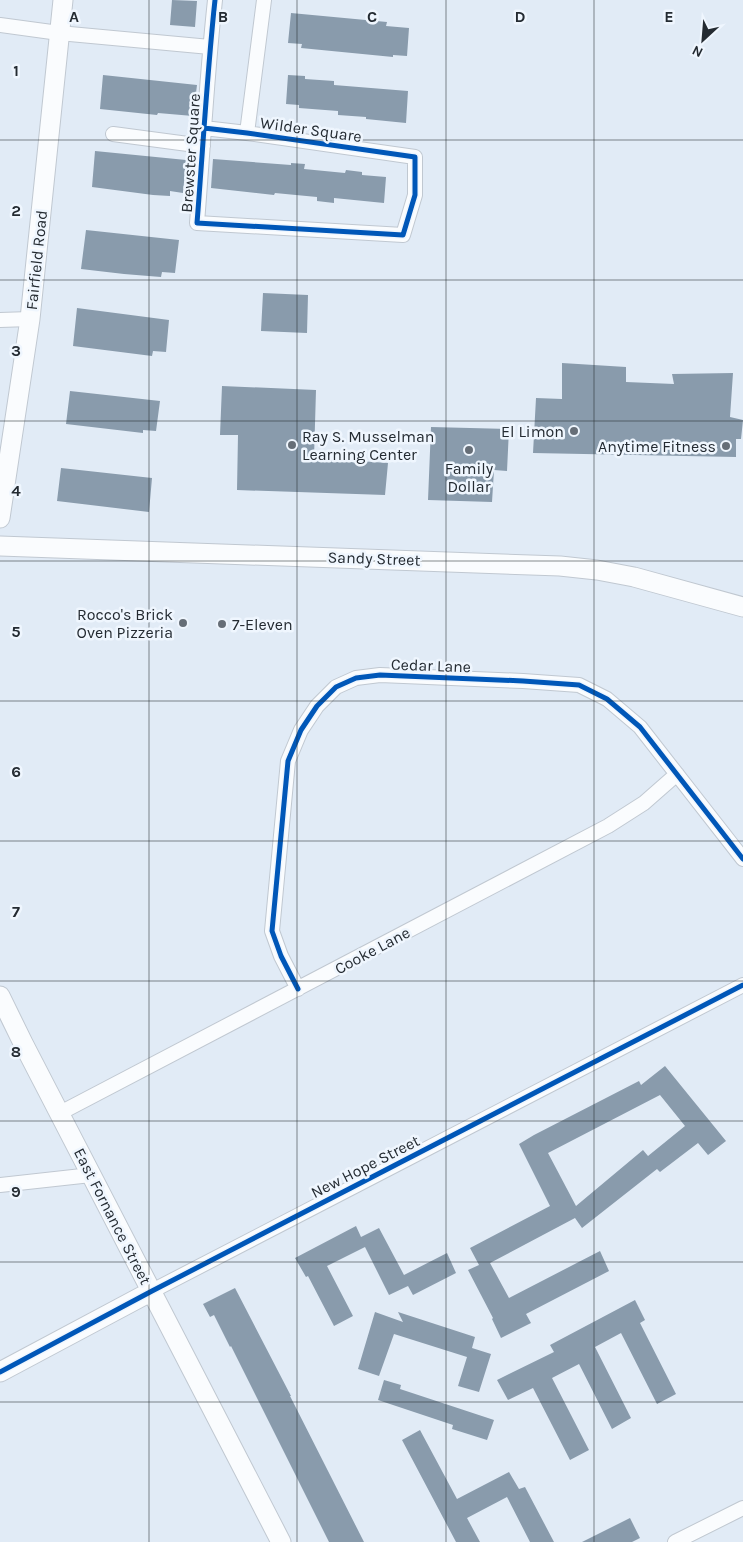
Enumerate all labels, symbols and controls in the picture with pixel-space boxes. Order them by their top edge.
text: A [69,7,79,26]
text: B [218,7,228,26]
text: C [367,7,377,26]
text: D [515,7,526,26]
text: E [664,7,674,26]
north arrow [678,15,728,65]
text: N [689,41,706,61]
text: 1 [13,61,19,80]
street label: Brewster Square [177,93,204,213]
street label: Wilder Square [259,113,363,146]
text: 2 [11,201,21,220]
street label: Fairfield Road [22,209,51,311]
text: 3 [11,341,21,360]
place label: El Limon [501,422,564,441]
marker: El Limon [568,425,580,437]
place label: Ray S. Musselman Learning Center [302,427,434,464]
place label: Anytime Fitness [598,437,716,456]
marker: Ray S. Musselman Learning Center [286,439,298,451]
marker: Anytime Fitness [720,440,732,452]
marker: Family Dollar [463,444,475,456]
place label: Family Dollar [445,459,494,496]
text: 4 [11,481,21,500]
street label: Sandy Street [327,547,421,570]
place label: Rocco's Brick Oven Pizzeria [77,605,173,642]
place label: 7-Eleven [232,615,293,634]
marker: Rocco's Brick Oven Pizzeria [177,617,189,629]
marker: 7-Eleven [216,618,228,630]
text: 5 [11,622,21,641]
street label: Cedar Lane [391,655,471,676]
text: 6 [11,762,21,781]
text: 7 [12,902,20,921]
street label: Cooke Lane [331,923,413,978]
text: 8 [11,1042,21,1061]
street label: New Hope Street [308,1131,423,1202]
street label: East Fornance Street [70,1145,155,1288]
text: 9 [11,1182,21,1201]

